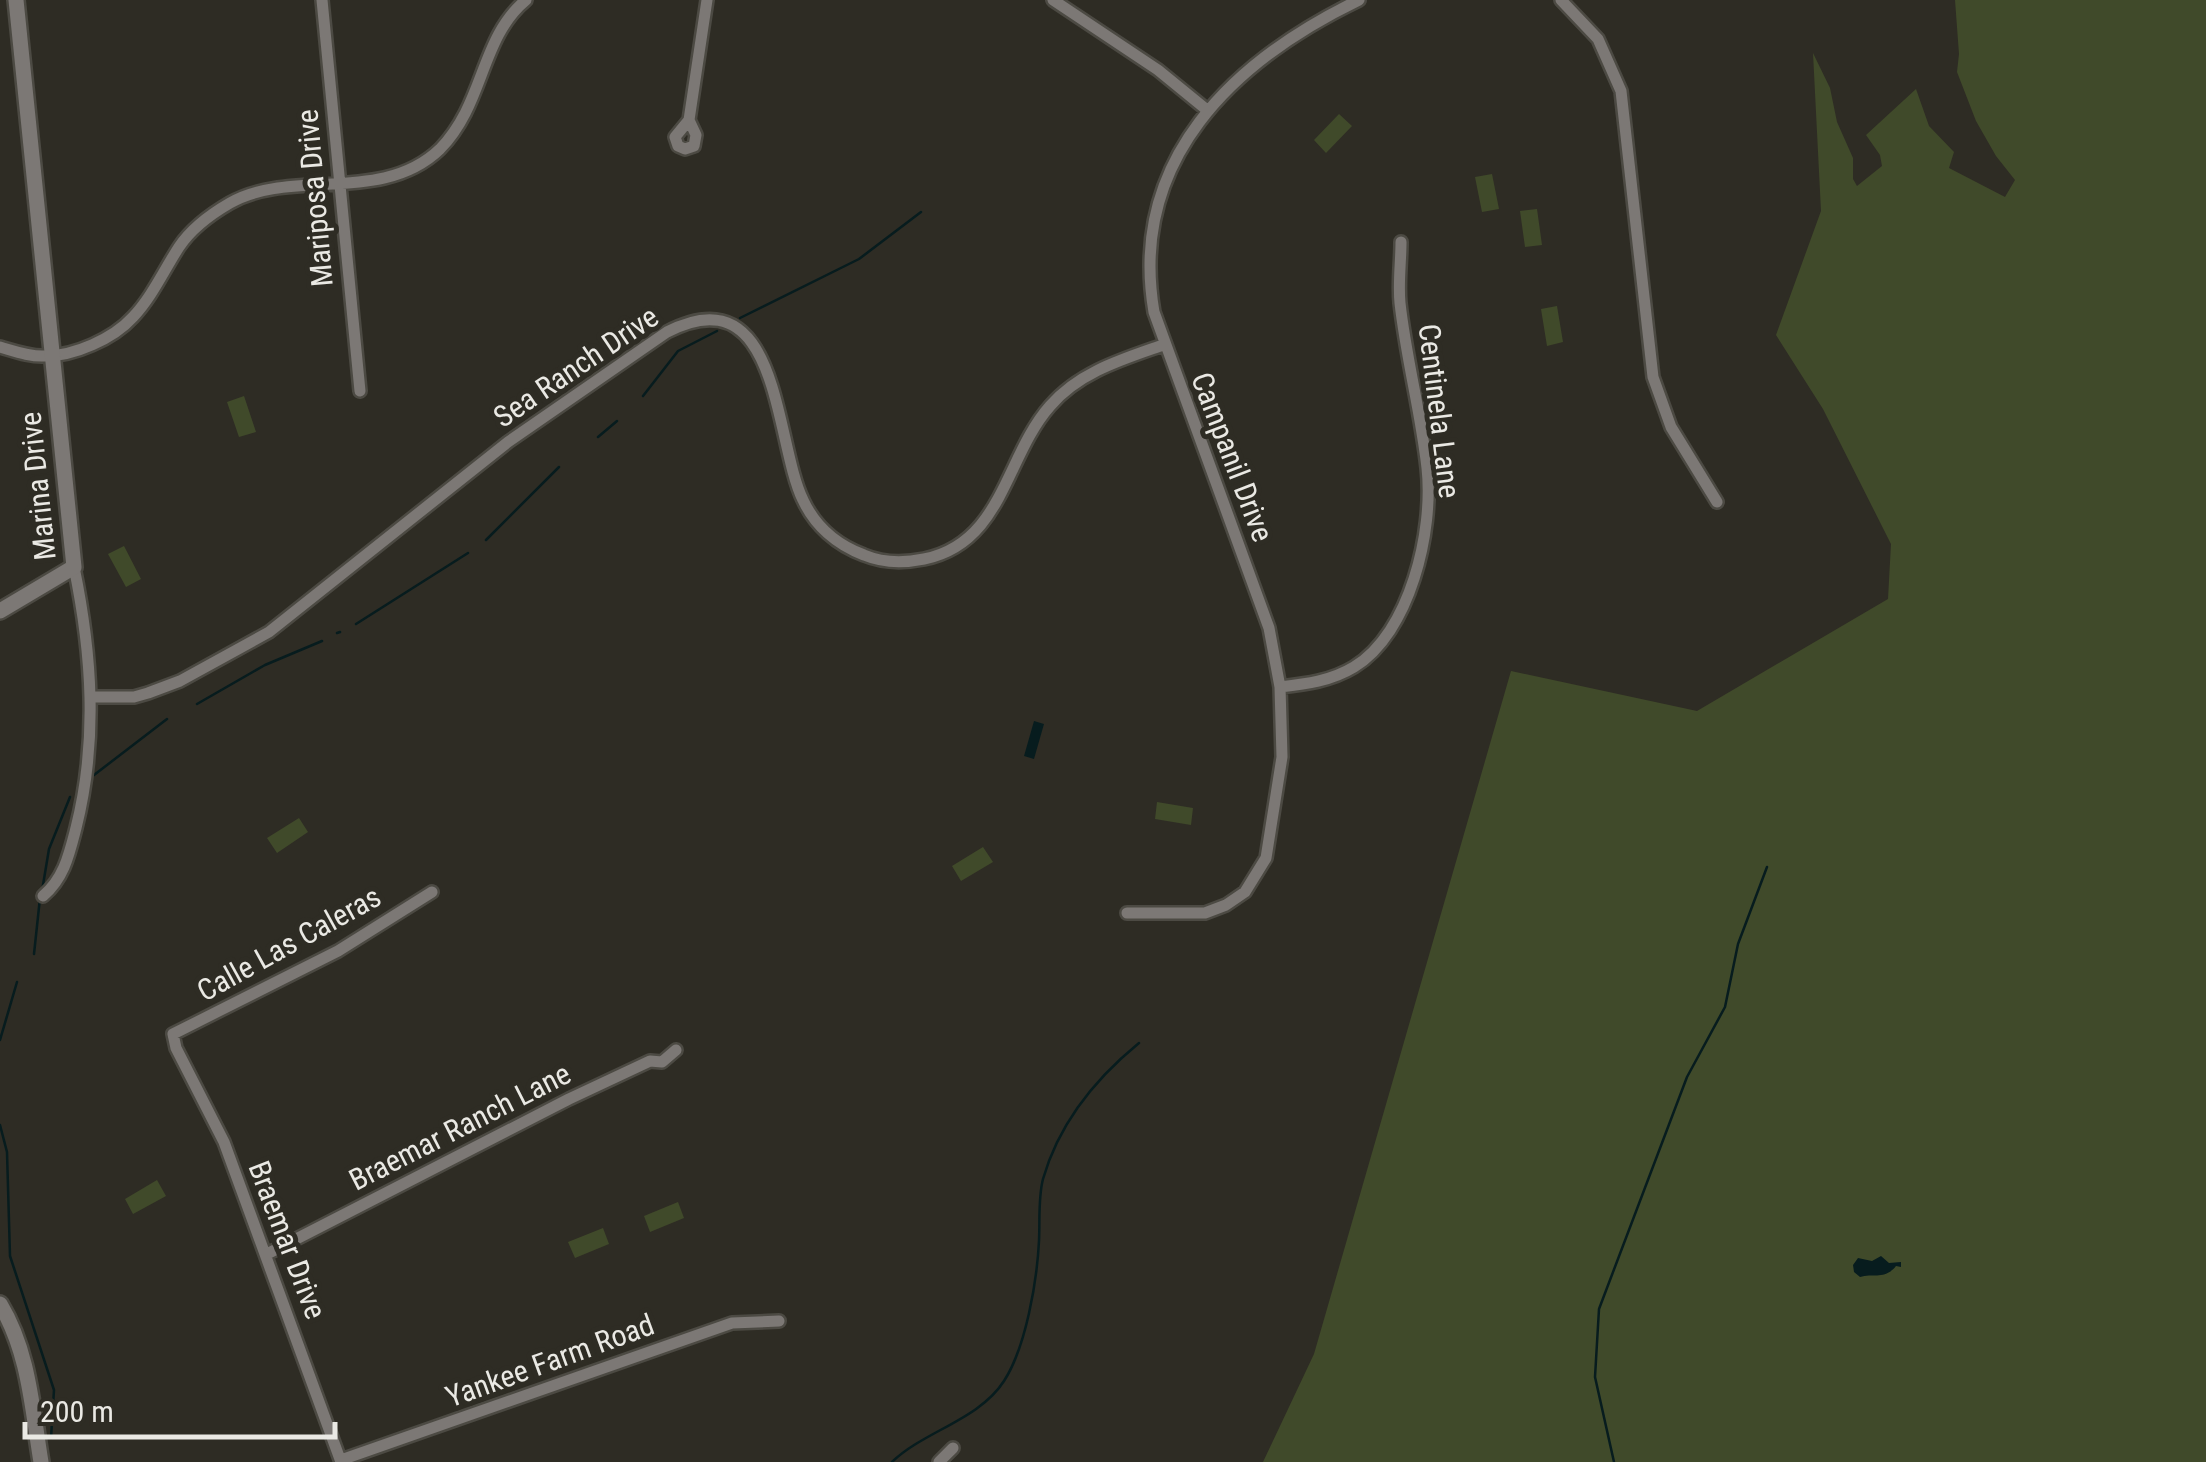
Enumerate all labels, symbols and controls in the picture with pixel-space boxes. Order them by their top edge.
street label: Mariposa Drive [289,108,340,288]
street label: Sea Ranch Drive [487,299,665,434]
street label: Centinela Lane [1411,322,1468,500]
street label: Campanil Drive [1184,367,1281,546]
street label: Marina Drive [12,410,63,562]
street label: Calle Las Caleras [191,879,387,1008]
street label: Braemar Ranch Lane [343,1056,576,1197]
street label: Braemar Drive [241,1156,334,1324]
street label: Yankee Farm Road [441,1307,659,1414]
scale bar [25,1377,335,1439]
text: 200 m [40,1394,114,1429]

